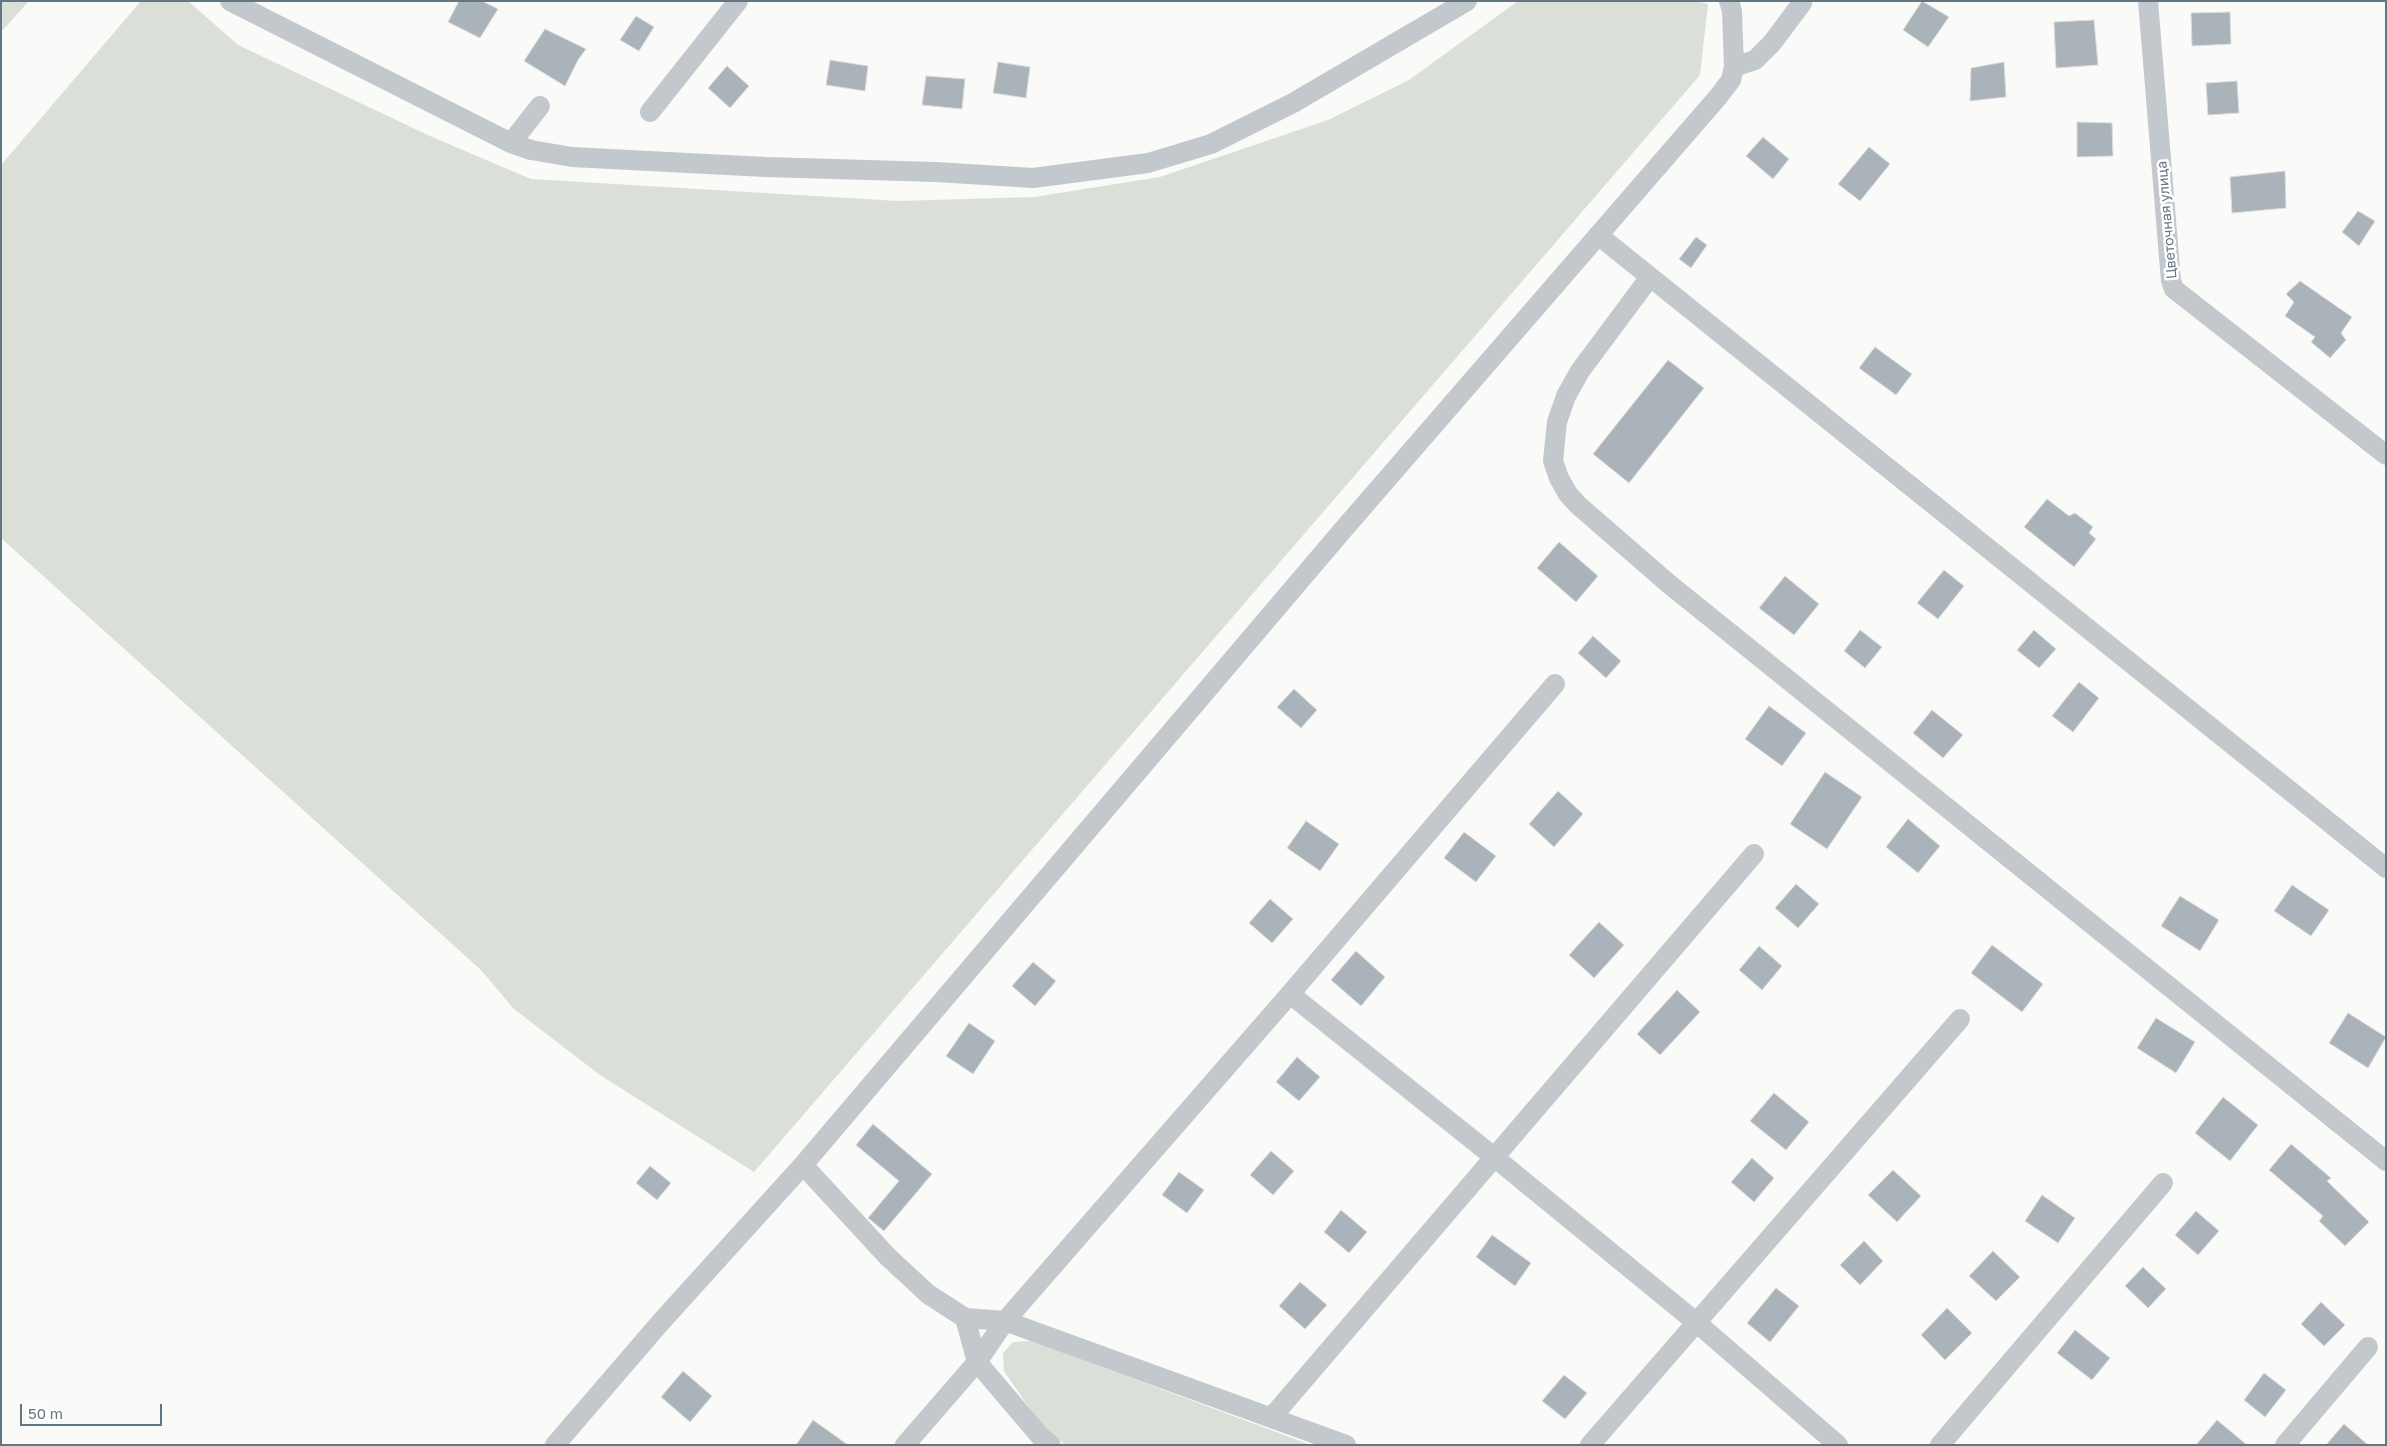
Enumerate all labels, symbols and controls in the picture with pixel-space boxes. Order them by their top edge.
street label: Цветочная улица [2153,160,2181,280]
scale bar [22,1394,165,1426]
text: 50 m [28,1404,63,1422]

